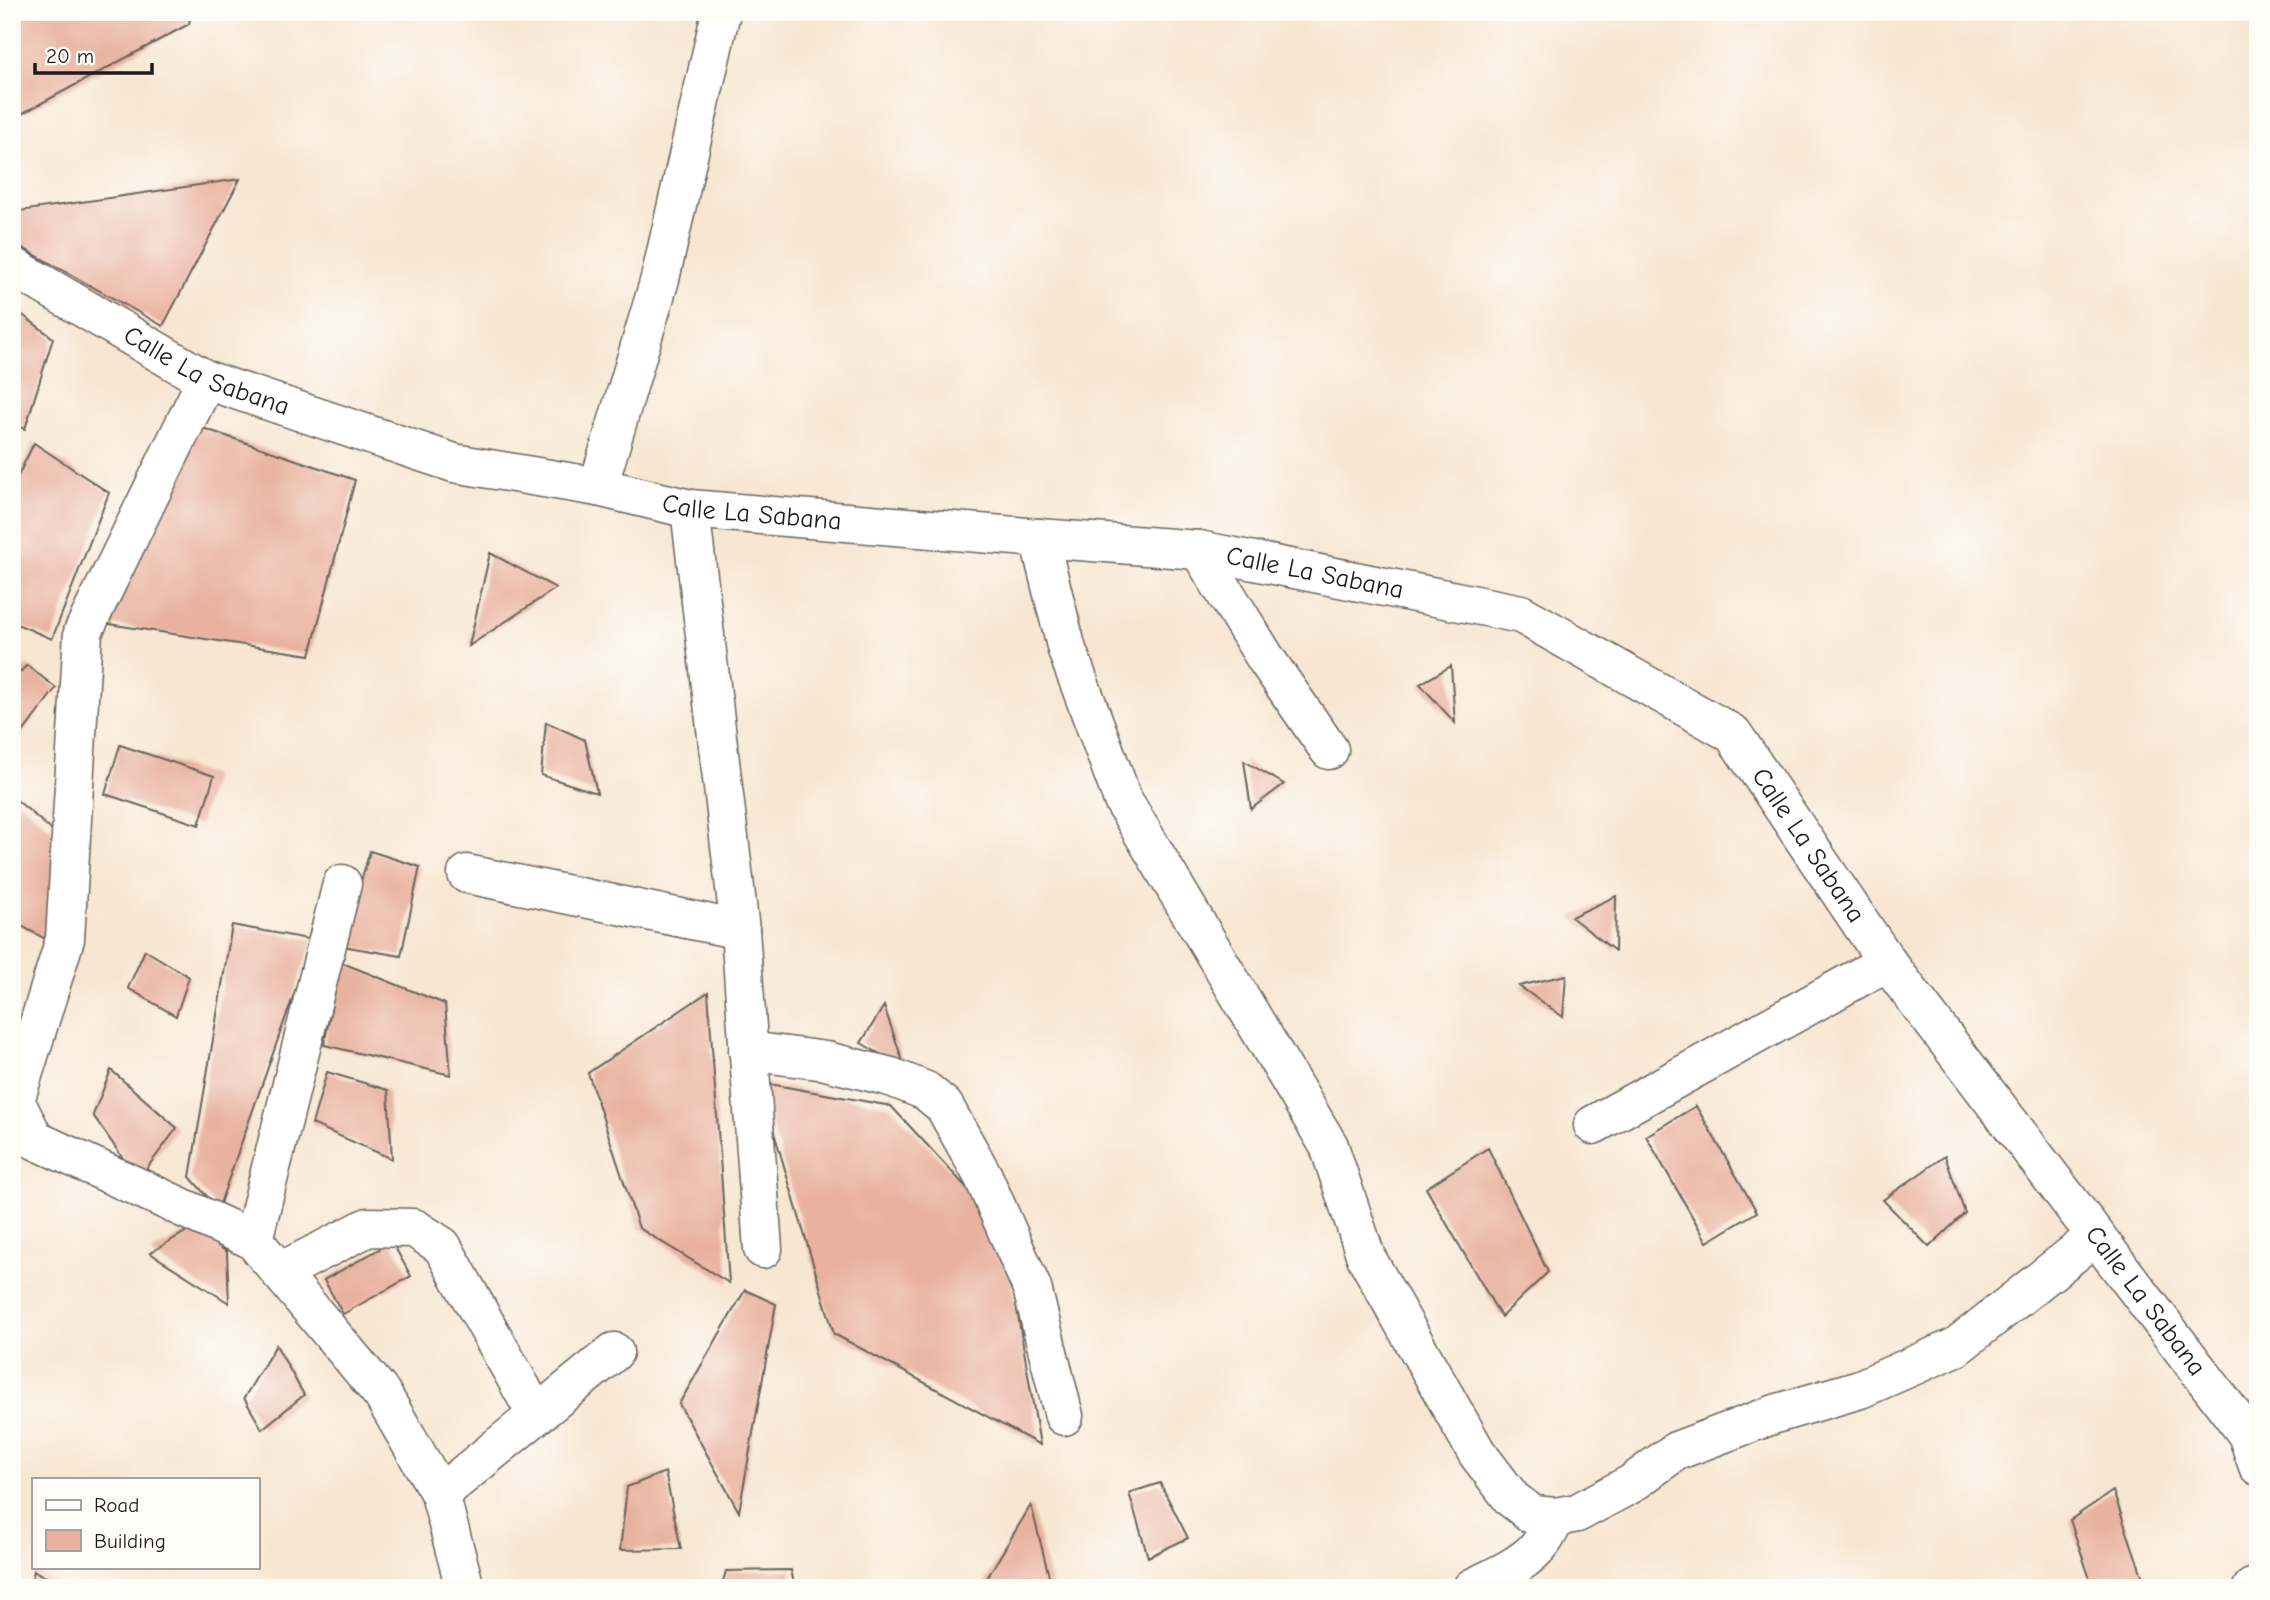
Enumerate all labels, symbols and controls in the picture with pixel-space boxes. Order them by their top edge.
scale bar [35,32,152,76]
text: 20 m [46,44,94,68]
street label: Calle La Sabana [118,320,293,422]
street label: Calle La Sabana [659,488,843,537]
street label: Calle La Sabana [1224,541,1406,605]
street label: Calle La Sabana [1745,762,1871,928]
street label: Calle La Sabana [2079,1220,2212,1382]
legend [32,1478,259,1568]
text: Road [94,1493,139,1517]
text: Building [94,1529,166,1553]

